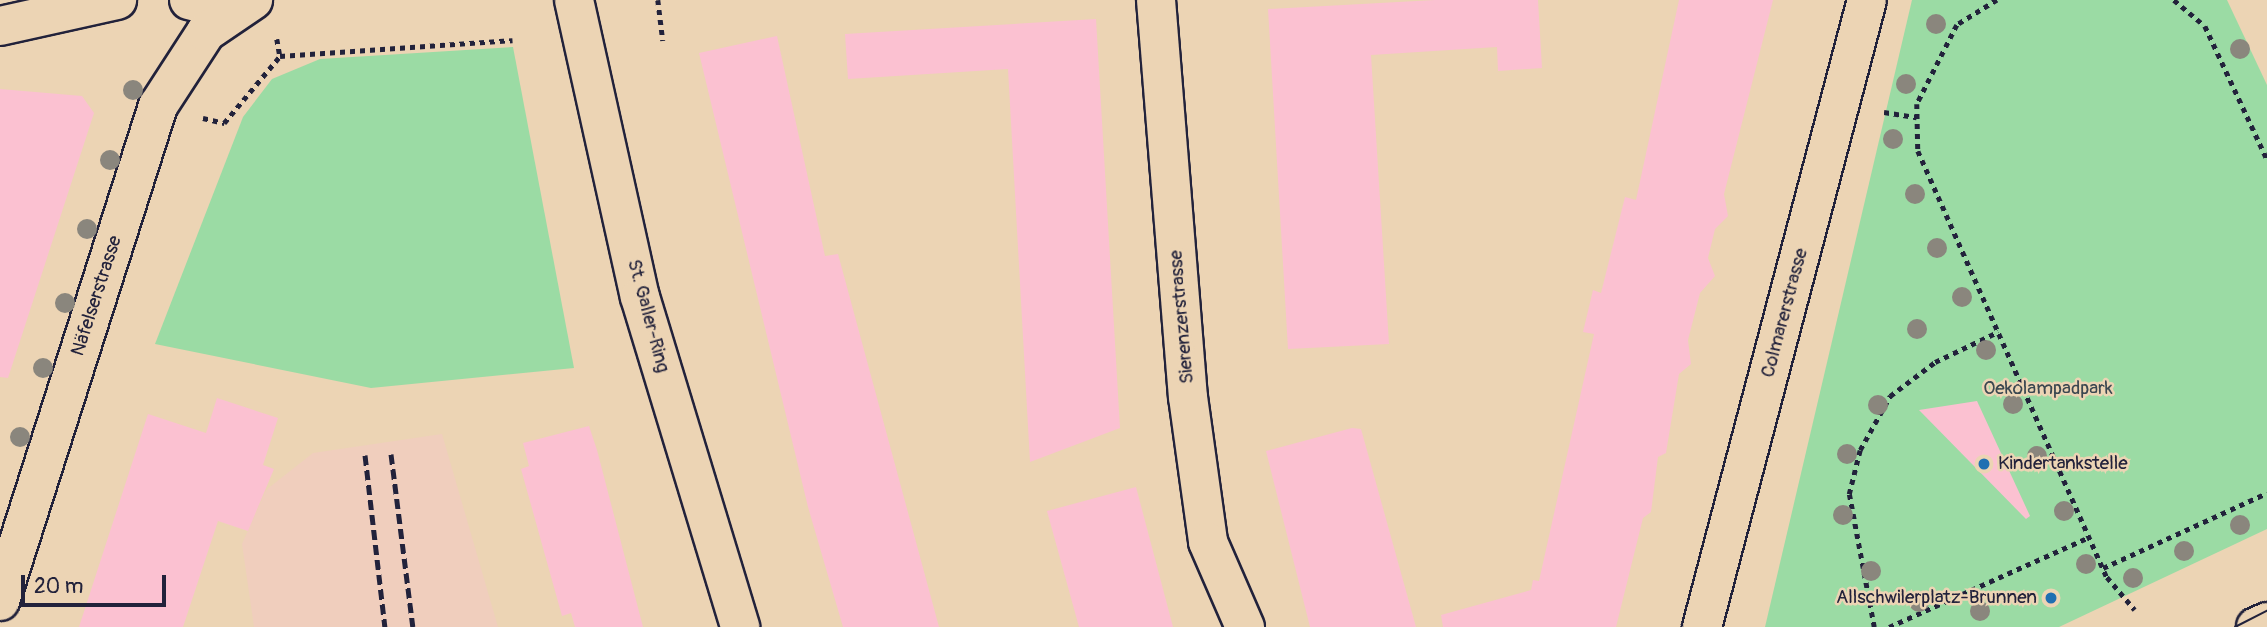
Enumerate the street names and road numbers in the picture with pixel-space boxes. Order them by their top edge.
street label: Näfelserstrasse [67,233,127,359]
street label: Colmarerstrasse [1757,246,1813,380]
street label: Sierenzerstrasse [1165,249,1199,385]
street label: St. Galler-Ring [622,257,674,375]

